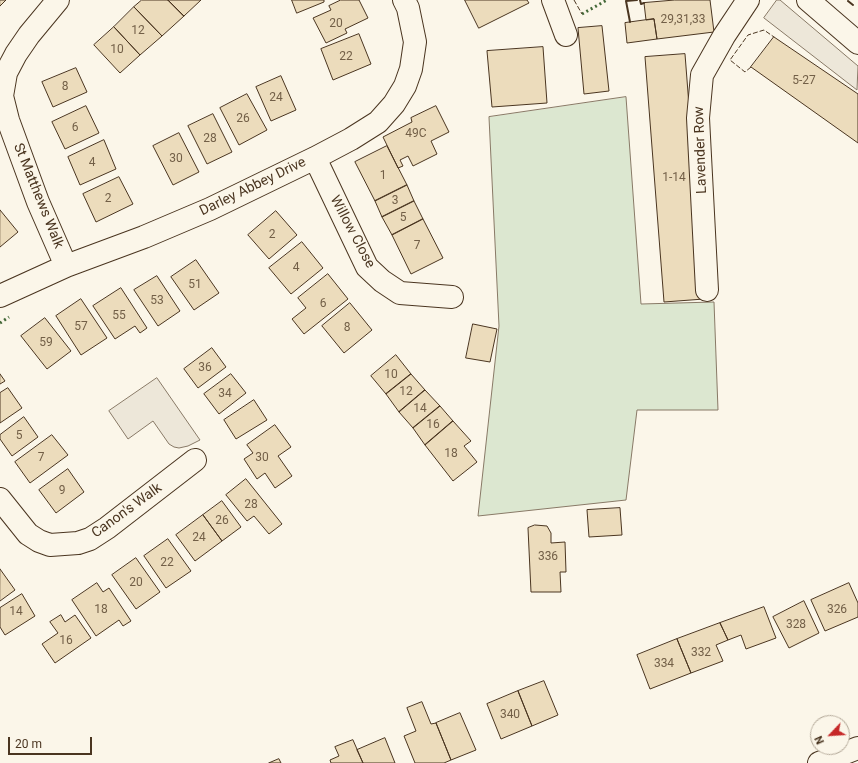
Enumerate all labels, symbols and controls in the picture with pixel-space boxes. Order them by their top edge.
house number: 29,31,33 [660,13,706,27]
house number: 20 [329,17,343,31]
house number: 12 [131,24,145,38]
house number: 10 [110,43,124,57]
house number: 22 [339,50,353,64]
house number: 5-27 [792,74,816,88]
house number: 8 [62,80,68,94]
house number: 24 [269,91,283,105]
street label: Lavender Row [691,106,711,194]
house number: 26 [236,112,250,126]
house number: 6 [72,121,78,135]
house number: 49C [405,127,427,141]
house number: 28 [203,132,217,146]
street label: St Matthews Walk [9,141,67,251]
house number: 30 [169,152,183,166]
street label: Darley Abbey Drive [197,154,309,220]
house number: 4 [89,156,95,170]
house number: 1 [380,169,386,183]
house number: 1-14 [662,171,686,185]
house number: 2 [105,192,111,206]
street label: Willow Close [326,193,378,271]
house number: 3 [392,194,398,208]
house number: 5 [400,211,406,225]
house number: 2 [269,228,275,242]
house number: 7 [414,239,420,253]
house number: 4 [293,261,299,275]
house number: 51 [188,278,202,292]
house number: 53 [150,294,164,308]
house number: 6 [320,297,326,311]
house number: 55 [112,309,126,323]
house number: 57 [74,320,88,334]
house number: 8 [344,321,350,335]
house number: 59 [39,336,53,350]
house number: 36 [198,361,212,375]
house number: 10 [384,368,398,382]
house number: 12 [399,385,413,399]
house number: 34 [218,387,232,401]
house number: 14 [413,402,427,416]
house number: 16 [426,418,440,432]
house number: 5 [16,429,22,443]
house number: 18 [444,447,458,461]
house number: 7 [38,451,44,465]
house number: 30 [255,451,269,465]
street label: Canon's Walk [89,480,165,542]
house number: 9 [59,484,65,498]
house number: 28 [244,498,258,512]
house number: 26 [215,514,229,528]
house number: 24 [192,531,206,545]
house number: 336 [538,550,558,564]
house number: 22 [160,556,174,570]
house number: 20 [129,576,143,590]
house number: 18 [94,603,108,617]
house number: 326 [827,603,847,617]
house number: 14 [9,605,23,619]
house number: 328 [786,618,806,632]
house number: 16 [59,634,73,648]
house number: 332 [691,646,711,660]
house number: 334 [654,657,674,671]
house number: 340 [500,708,520,722]
north arrow [810,715,850,755]
scale bar [10,729,94,755]
text: N [812,734,827,746]
text: 20 m [15,737,42,751]

